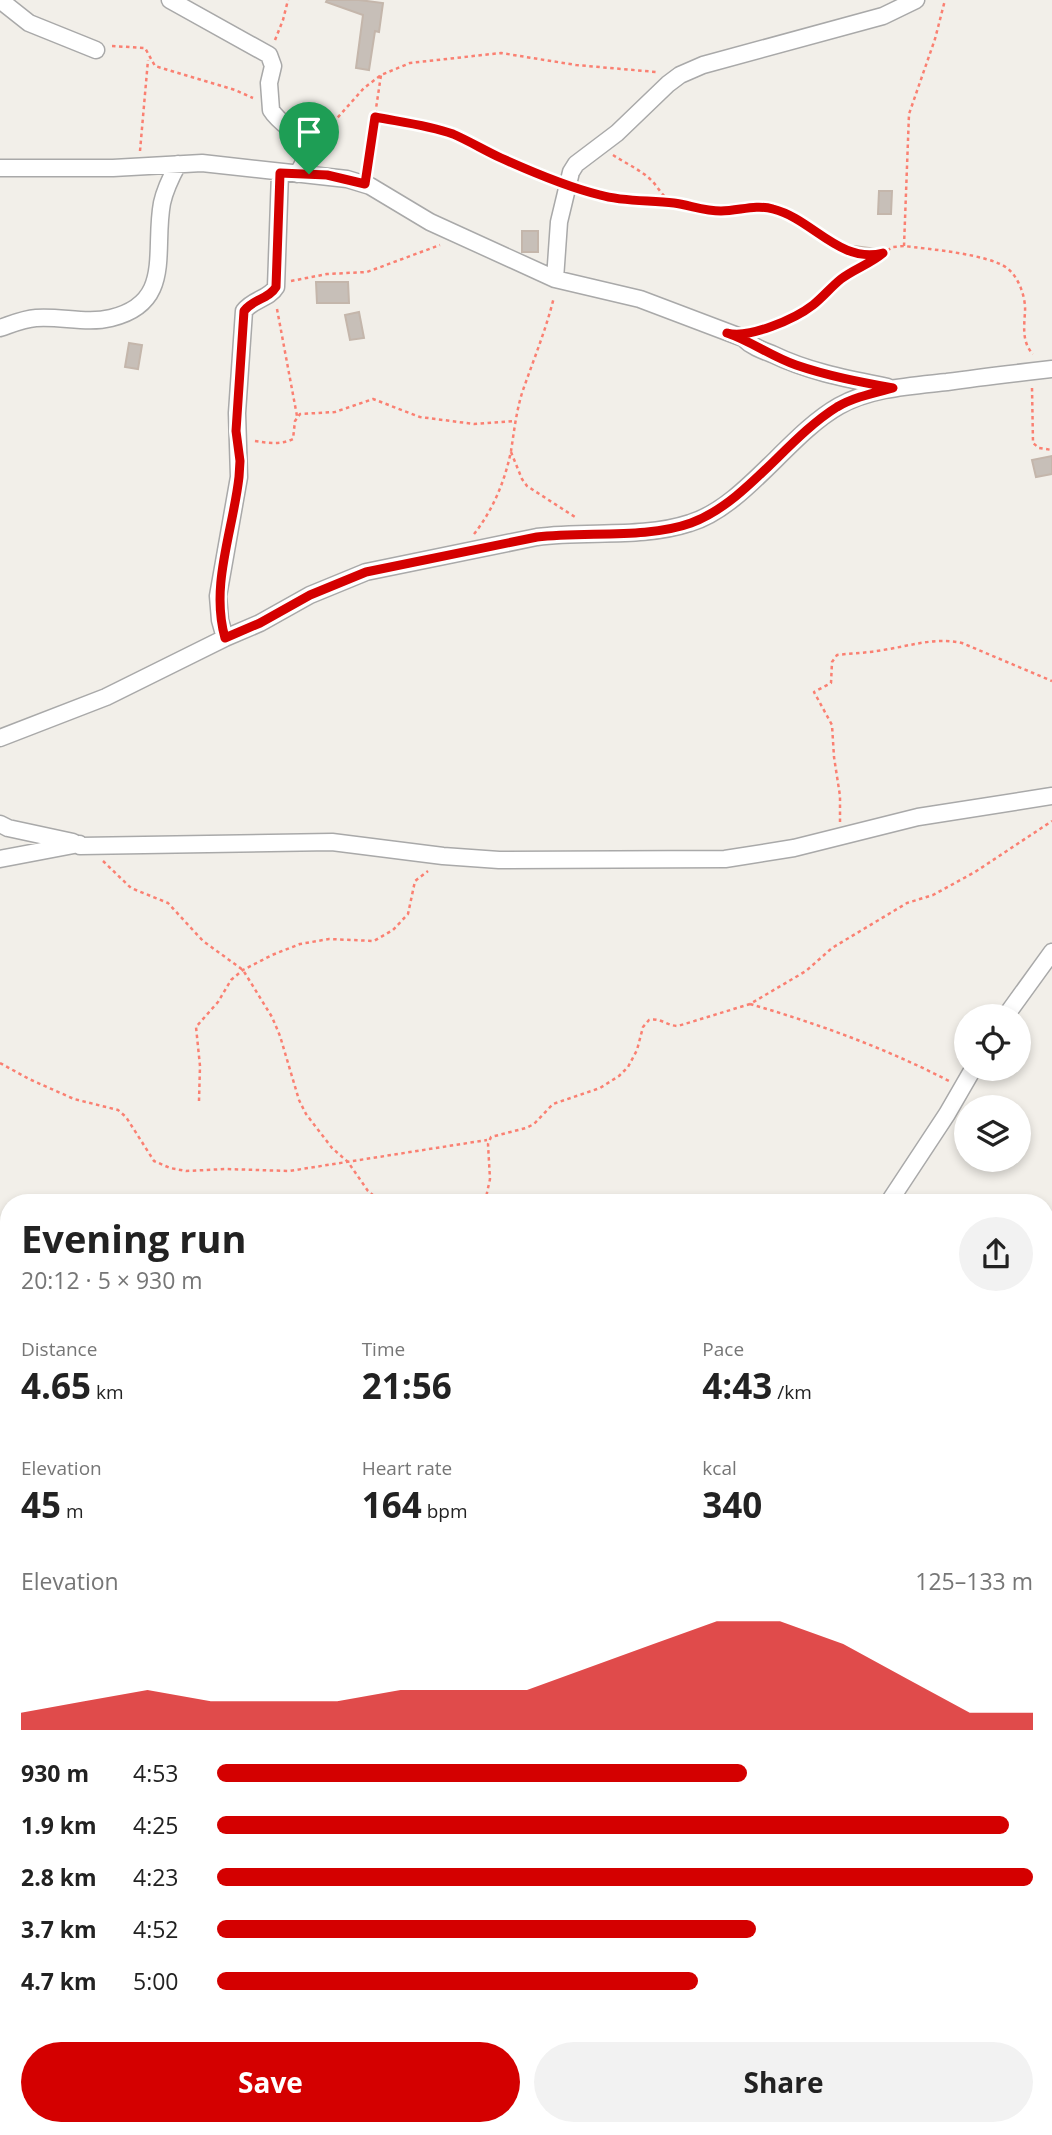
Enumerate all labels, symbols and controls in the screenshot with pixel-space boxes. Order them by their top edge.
pin [279,102,339,174]
icon: arrive [290,113,328,151]
map controls [954,1004,1031,1172]
button: locate [954,1004,1031,1081]
button: layers [954,1095,1031,1172]
text: Evening run [21,1212,246,1264]
button: share [959,1217,1033,1291]
text: 20:12 · 5 × 930 m [21,1264,203,1296]
text: Distance [21,1336,97,1362]
text: Time [362,1336,405,1362]
text: Pace [702,1336,744,1362]
text: 4.65 [21,1362,91,1409]
text: 21:56 [362,1362,452,1409]
text: 4:43 [702,1362,772,1409]
text: km [91,1379,124,1405]
text: /km [772,1379,812,1405]
text: Elevation [21,1455,102,1481]
text: Heart rate [362,1455,452,1481]
text: kcal [702,1455,737,1481]
text: 45 [21,1481,61,1528]
text: 164 [362,1481,422,1528]
text: 340 [702,1481,762,1528]
text: m [61,1498,84,1524]
text: bpm [422,1498,467,1524]
text: Elevation [21,1565,119,1597]
text: 125–133 m [915,1565,1033,1597]
text: 930 m [21,1757,89,1789]
text: 4:53 [133,1757,179,1789]
text: 1.9 km [21,1809,97,1841]
text: 4:25 [133,1809,179,1841]
text: 2.8 km [21,1861,97,1893]
text: 4:23 [133,1861,179,1893]
text: 3.7 km [21,1913,97,1945]
text: 4:52 [133,1913,179,1945]
text: 4.7 km [21,1965,97,1997]
text: 5:00 [133,1965,179,1997]
button: Save [21,2042,520,2122]
button: Share [534,2042,1033,2122]

